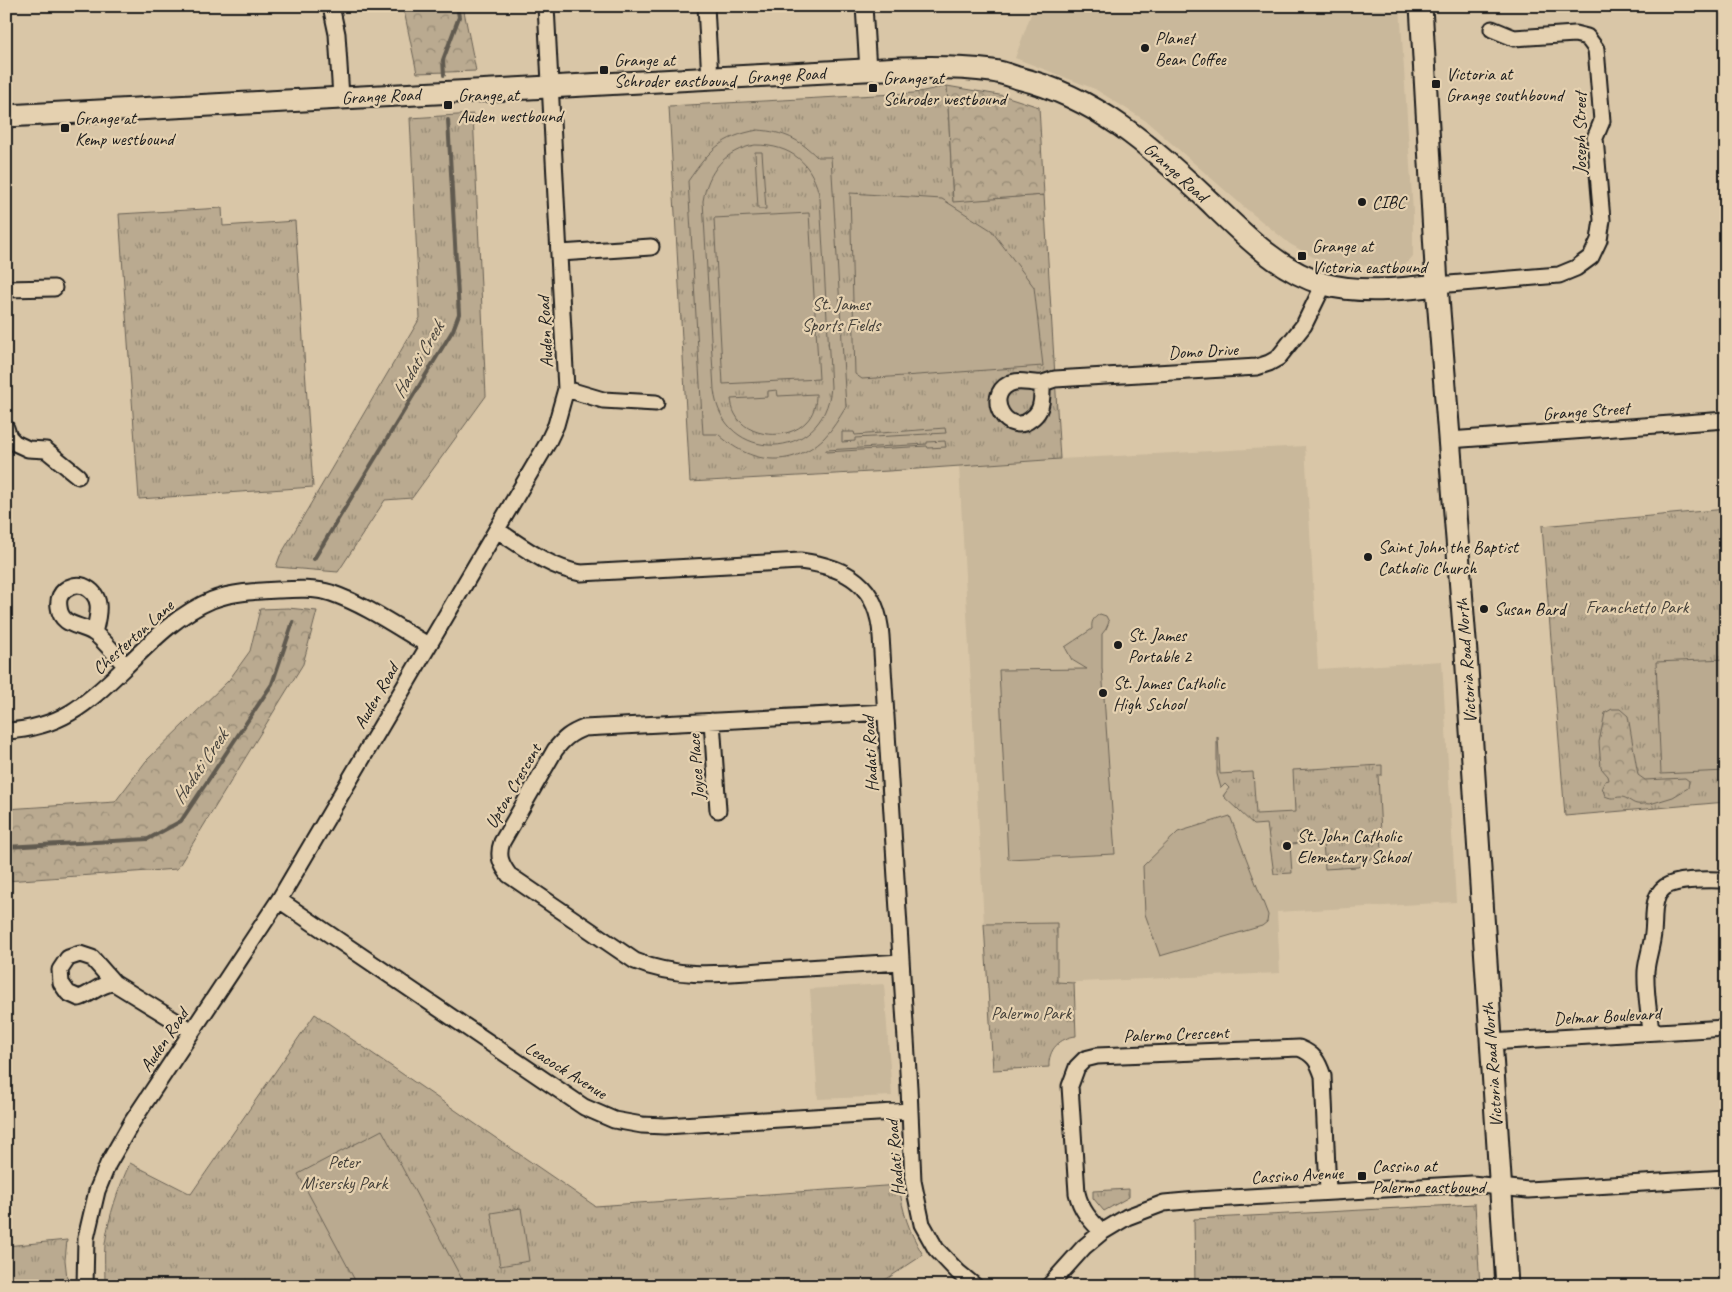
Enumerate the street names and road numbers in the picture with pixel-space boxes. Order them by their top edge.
street label: Grange Road [746,62,829,88]
street label: Grange Road [341,83,424,109]
street label: Joseph Street [1569,89,1591,175]
street label: Grange Road [1139,138,1215,208]
street label: Auden Road [532,293,558,368]
street label: Domo Drive [1168,338,1240,364]
street label: Grange Street [1542,397,1633,425]
street label: Chesterton Lane [88,594,179,679]
street label: Victoria Road North [1451,596,1481,724]
street label: Auden Road [349,657,405,733]
street label: Hadati Road [857,713,883,793]
street label: Joyce Place [683,733,709,801]
street label: Upton Crescent [480,738,547,832]
street label: Victoria Road North [1477,1000,1507,1128]
street label: Auden Road [135,1002,195,1076]
street label: Delmar Boulevard [1553,1002,1664,1030]
street label: Palermo Crescent [1123,1021,1231,1047]
street label: Leacock Avenue [521,1036,612,1104]
street label: Hadati Road [880,1116,909,1197]
street label: Cassino Avenue [1250,1162,1345,1188]

